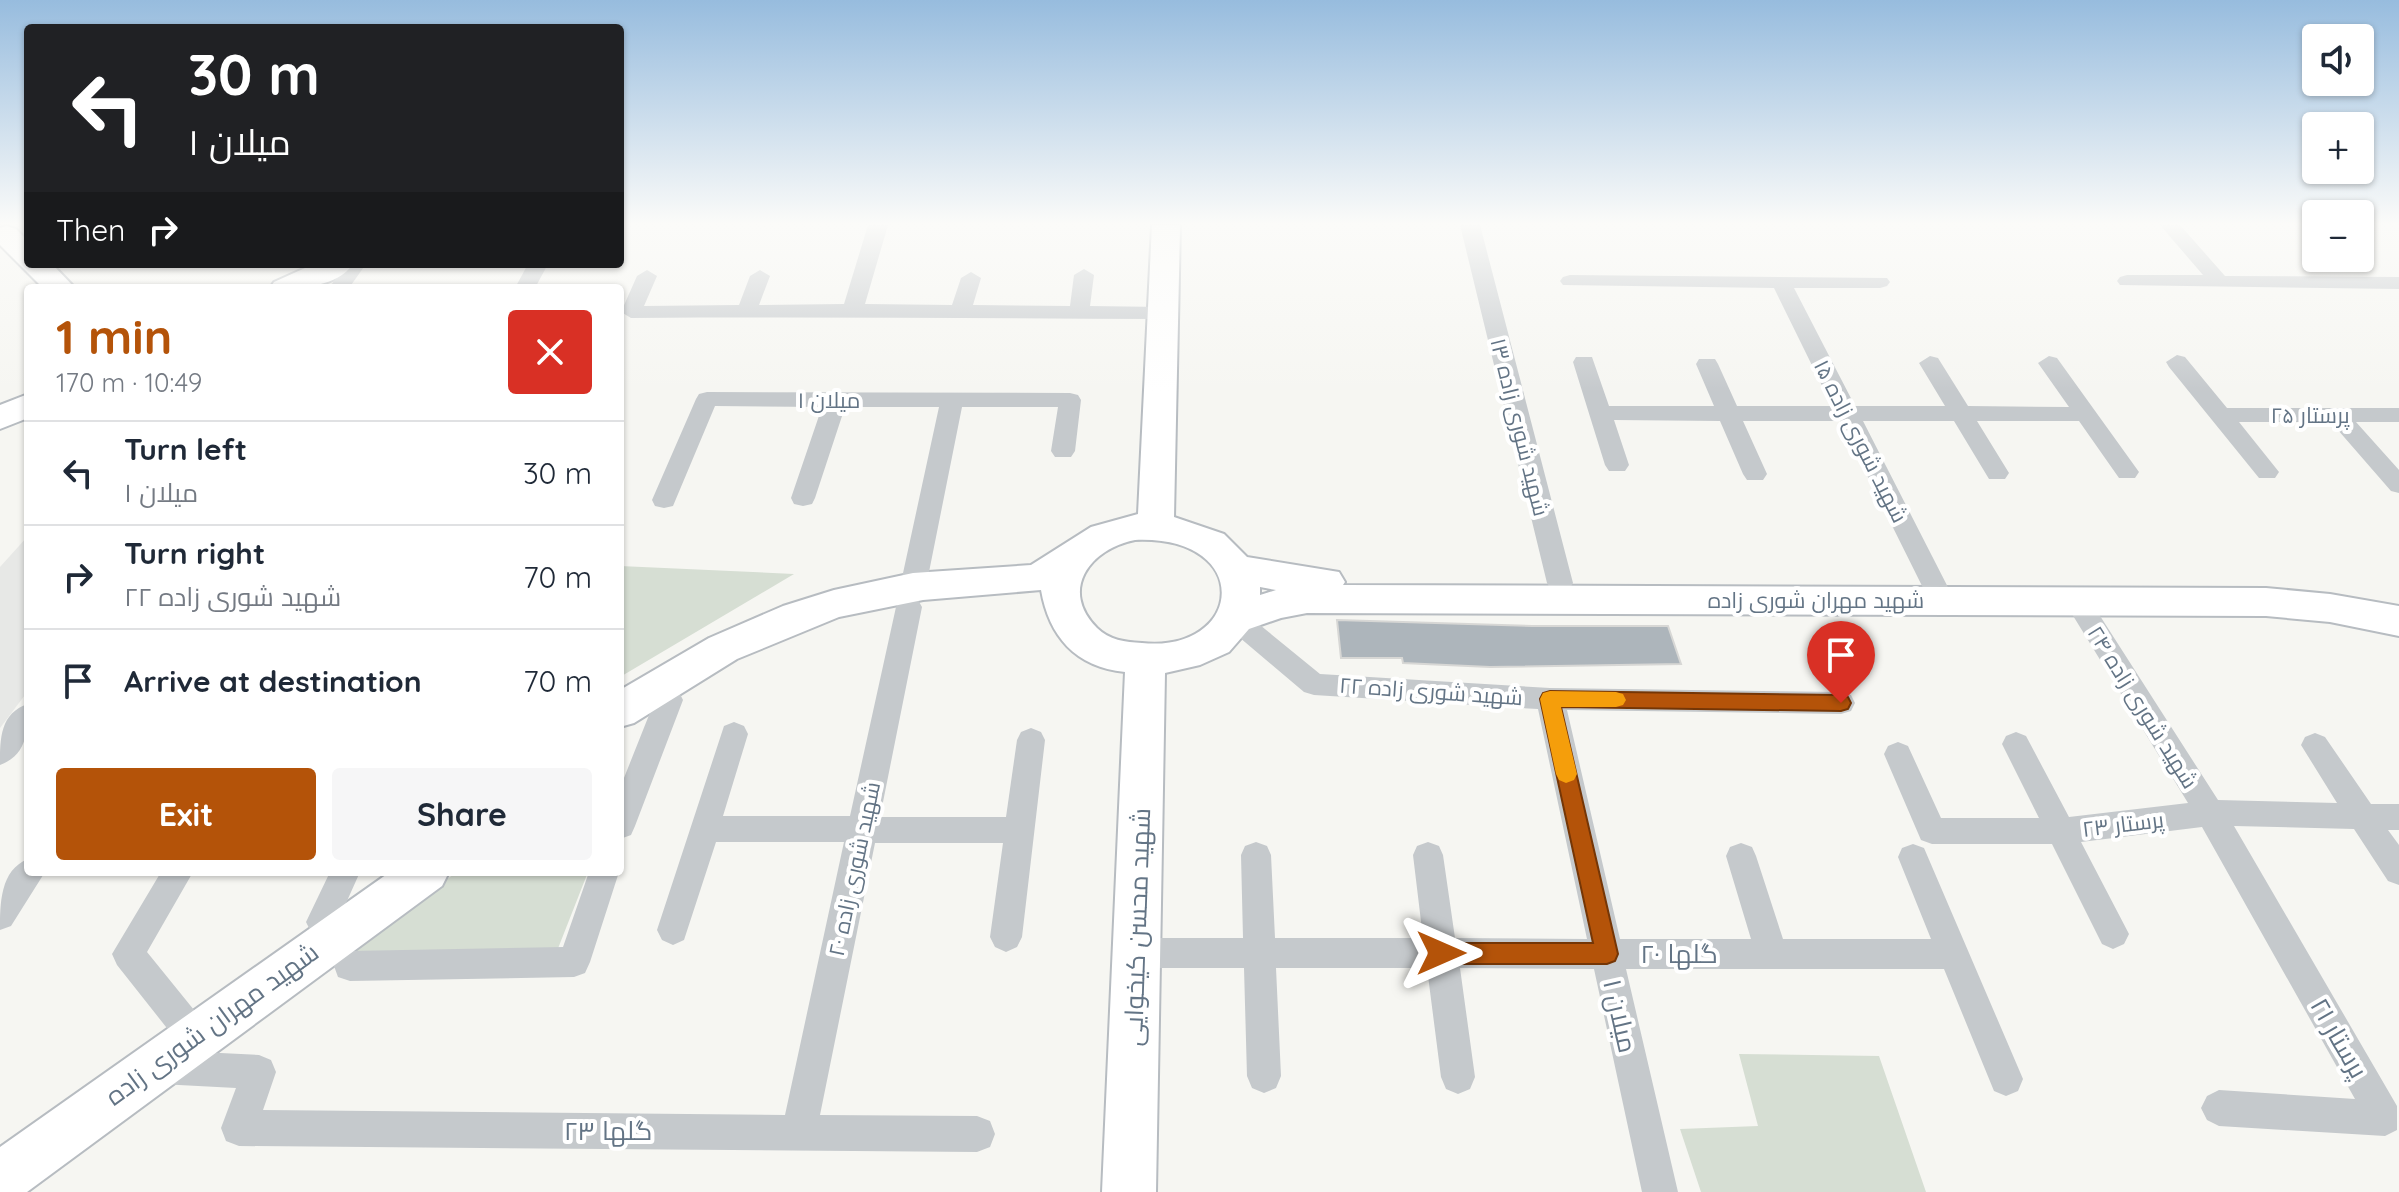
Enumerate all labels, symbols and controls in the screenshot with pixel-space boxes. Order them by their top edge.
map controls [2302,24,2374,272]
button: sound [2302,24,2374,96]
text: 30 m [188,39,320,109]
icon: left [56,56,160,160]
button: + [2302,112,2374,184]
text: میلان ۱ [188,119,291,164]
button: − [2302,200,2374,272]
icon: right [141,208,185,252]
text: Then [56,211,125,249]
text: 1 min [56,306,172,366]
button: close [508,310,592,394]
street label: شهید شوری زاده ۱۳ [1484,335,1556,519]
street label: شهید شوری زاده ۱۵ [1808,355,1914,527]
text: 170 m · 10:49 [56,366,202,399]
street label: میلان ۱ [798,386,860,414]
street label: پرستار ۲۵ [2270,401,2350,430]
text: Turn left [124,430,247,468]
icon: left [56,451,100,495]
text: 30 m [523,454,592,492]
text: میلان ۱ [124,476,198,509]
text: Turn right [124,534,265,572]
icon: right [56,555,100,599]
text: 70 m [523,558,592,596]
text: شهید شوری زاده ۲۲ [124,580,341,613]
street label: شهید مهران شوری زاده [1708,586,1924,614]
street label: شهید شوری زاده ۲۴ [2082,620,2204,794]
pin [1807,621,1875,703]
icon: arrive [1819,633,1863,677]
icon: arrive [56,659,100,703]
text: Arrive at destination [124,662,422,700]
text: 70 m [523,662,592,700]
street label: شهید شوری زاده ۲۲ [1338,671,1524,711]
button: Exit [56,768,316,860]
button: Share [332,768,592,860]
street label: شهید شوری زاده ۲۰ [822,779,886,959]
street label: پرستار ۲۳ [2081,805,2166,844]
street label: شهید محسن کیخوایی [1116,807,1157,1047]
position arrow [1399,911,1483,995]
street label: شهید مهران شوری زاده [99,935,325,1112]
street label: گلها ۲۰ [1640,937,1718,970]
street label: میلان ۱ [1596,976,1645,1056]
street label: پرستار ۲۱ [2302,992,2376,1084]
street label: گلها ۲۳ [564,1114,652,1147]

